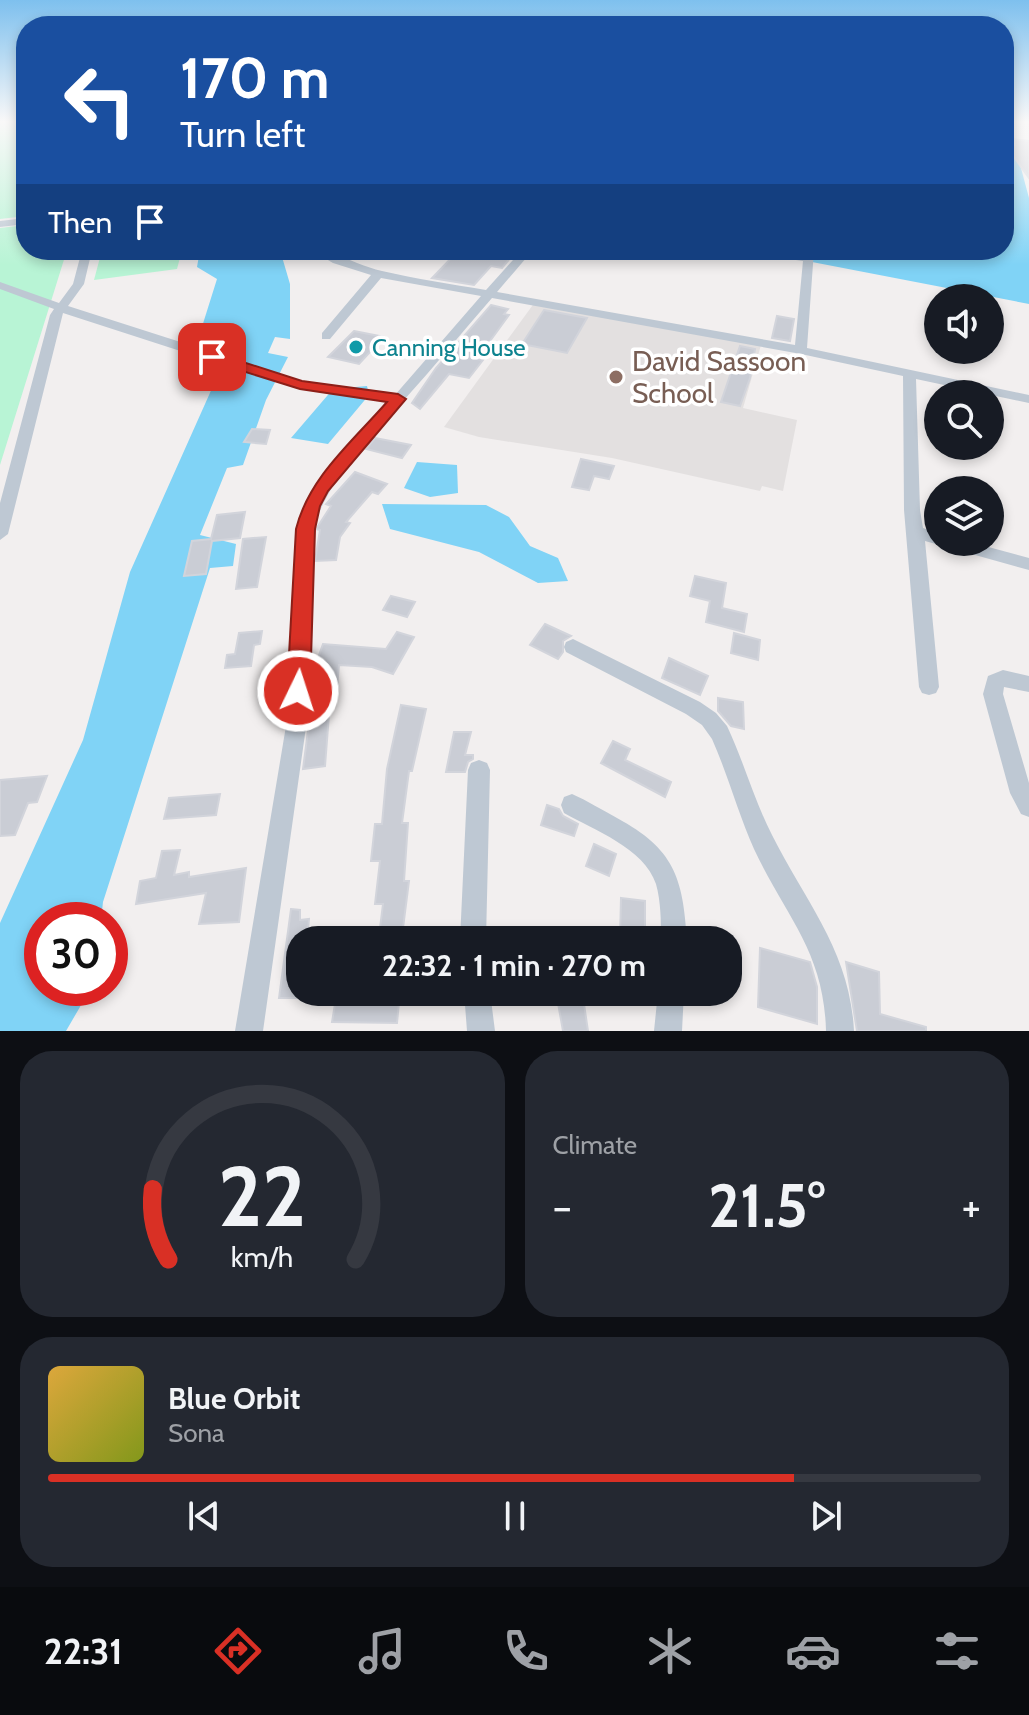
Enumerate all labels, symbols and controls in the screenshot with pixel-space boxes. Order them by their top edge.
text: 170 m [180,44,330,112]
icon: left [48,48,152,152]
text: Turn left [180,112,305,156]
icon: arrive [128,200,172,244]
text: Then [48,204,112,241]
map controls [924,284,1004,556]
button: sound [924,284,1004,364]
pin [178,323,246,391]
place label: Canning House [372,333,526,362]
icon: arrive [190,335,234,379]
marker: Canning House [347,338,365,356]
place label: David Sassoon School [632,344,806,410]
marker: David Sassoon School [607,368,625,386]
button: search [924,380,1004,460]
button: layers [924,476,1004,556]
position arrow [256,649,340,733]
speed limit sign: 30 [24,902,128,1006]
text: 22:32 · 1 min · 270 m [382,947,646,984]
text: Climate [553,1129,637,1161]
text: 22 [218,1146,306,1247]
text: 21.5° [708,1169,825,1242]
text: − [553,1180,572,1233]
text: + [962,1180,981,1233]
text: km/h [231,1239,294,1274]
text: Blue Orbit [168,1380,300,1417]
text: Sona [168,1417,225,1449]
icon: previous [182,1494,226,1538]
icon: pause [493,1494,537,1538]
icon: next [804,1494,848,1538]
icon: directions [210,1623,266,1679]
icon: music [354,1623,410,1679]
icon: phone [498,1623,554,1679]
icon: climate [642,1623,698,1679]
icon: car [785,1623,841,1679]
icon: filters [929,1623,985,1679]
text: 22:31 [44,1629,123,1673]

